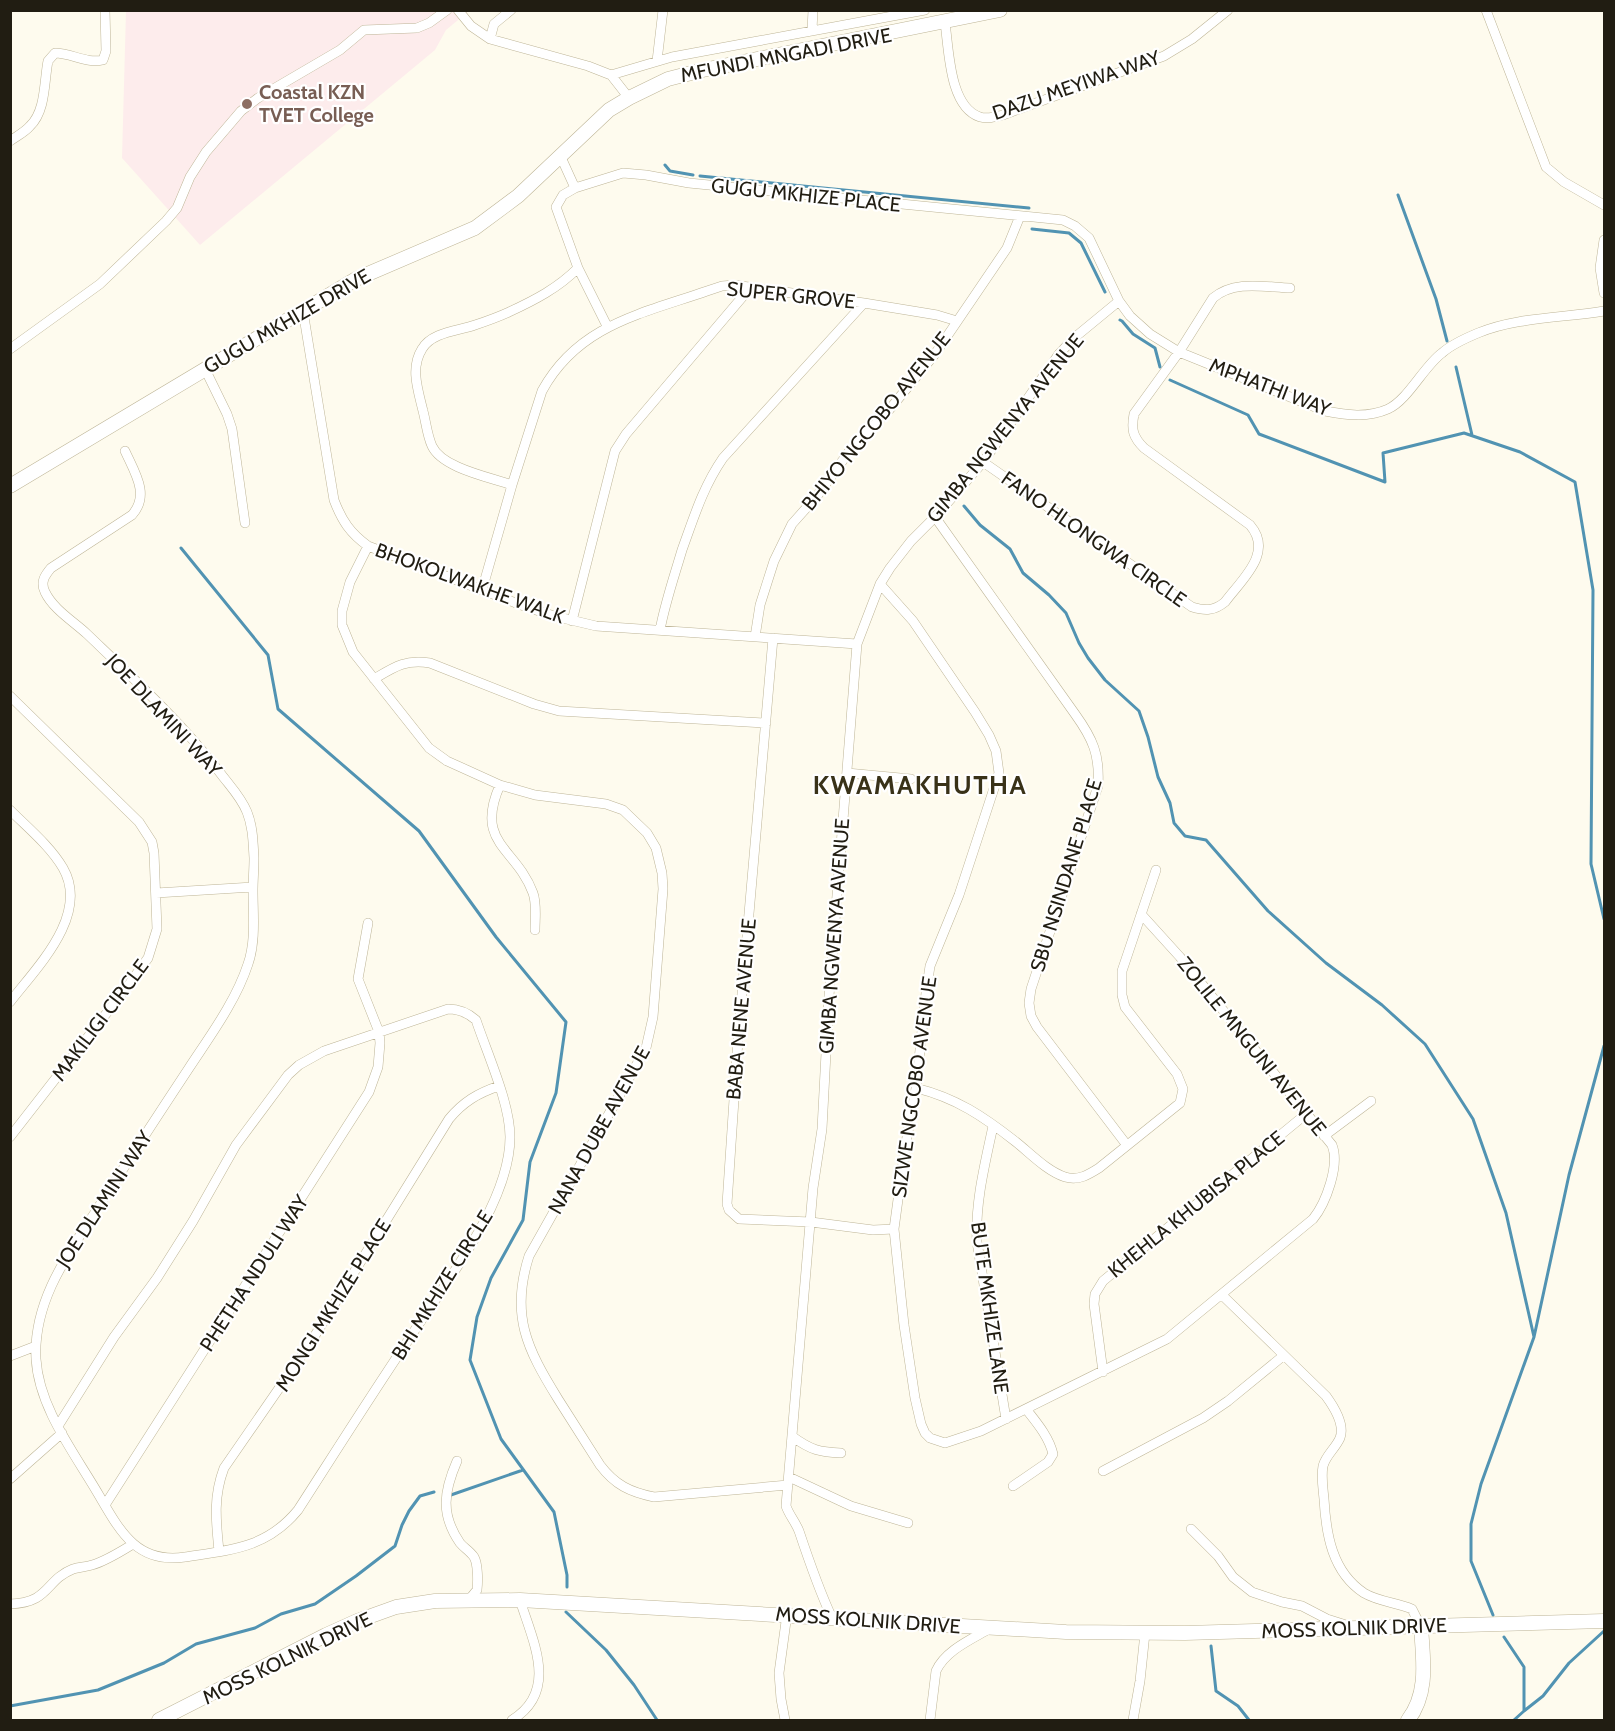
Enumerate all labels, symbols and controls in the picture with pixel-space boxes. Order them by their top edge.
street label: MFUNDI MNGADI DRIVE [678,23,894,87]
street label: DAZU MEYIWA WAY [989,45,1164,125]
place label: Coastal KZN TVET College [259,80,374,127]
marker: Coastal KZN TVET College [240,97,254,111]
street label: GUGU MKHIZE PLACE [710,173,902,217]
street label: GUGU MKHIZE DRIVE [199,263,375,379]
street label: SUPER GROVE [726,276,856,314]
street label: BHIYO NGCOBO AVENUE [797,327,955,515]
street label: GIMBA NGWENYA AVENUE [921,329,1089,527]
street label: MPHATHI WAY [1206,353,1335,421]
street label: FANO HLONGWA CIRCLE [997,466,1191,612]
street label: BHOKOLWAKHE WALK [372,538,569,629]
street label: JOE DLAMINI WAY [101,648,227,782]
district label: KWAMAKHUTHA [813,769,1027,801]
street label: SBU NSINDANE PLACE [1025,775,1107,975]
street label: GIMBA NGWENYA AVENUE [814,817,854,1055]
street label: BABA NENE AVENUE [721,917,761,1101]
street label: ZOLILE MNGUNI AVENUE [1173,952,1331,1140]
street label: MAKILIGI CIRCLE [46,954,154,1086]
street label: SIZWE NGCOBO AVENUE [887,975,941,1199]
street label: NANA DUBE AVENUE [543,1042,655,1218]
street label: JOE DLAMINI WAY [50,1125,158,1273]
street label: KHEHLA KHUBISA PLACE [1103,1125,1289,1283]
street label: PHETHA NDULI WAY [195,1190,314,1356]
street label: BHI MKHIZE CIRCLE [386,1206,498,1364]
street label: MONGI MKHIZE PLACE [270,1214,396,1396]
street label: BUTE MKHIZE LANE [966,1220,1014,1396]
street label: MOSS KOLNIK DRIVE [775,1602,961,1638]
street label: MOSS KOLNIK DRIVE [198,1607,376,1709]
street label: MOSS KOLNIK DRIVE [1261,1613,1447,1643]

